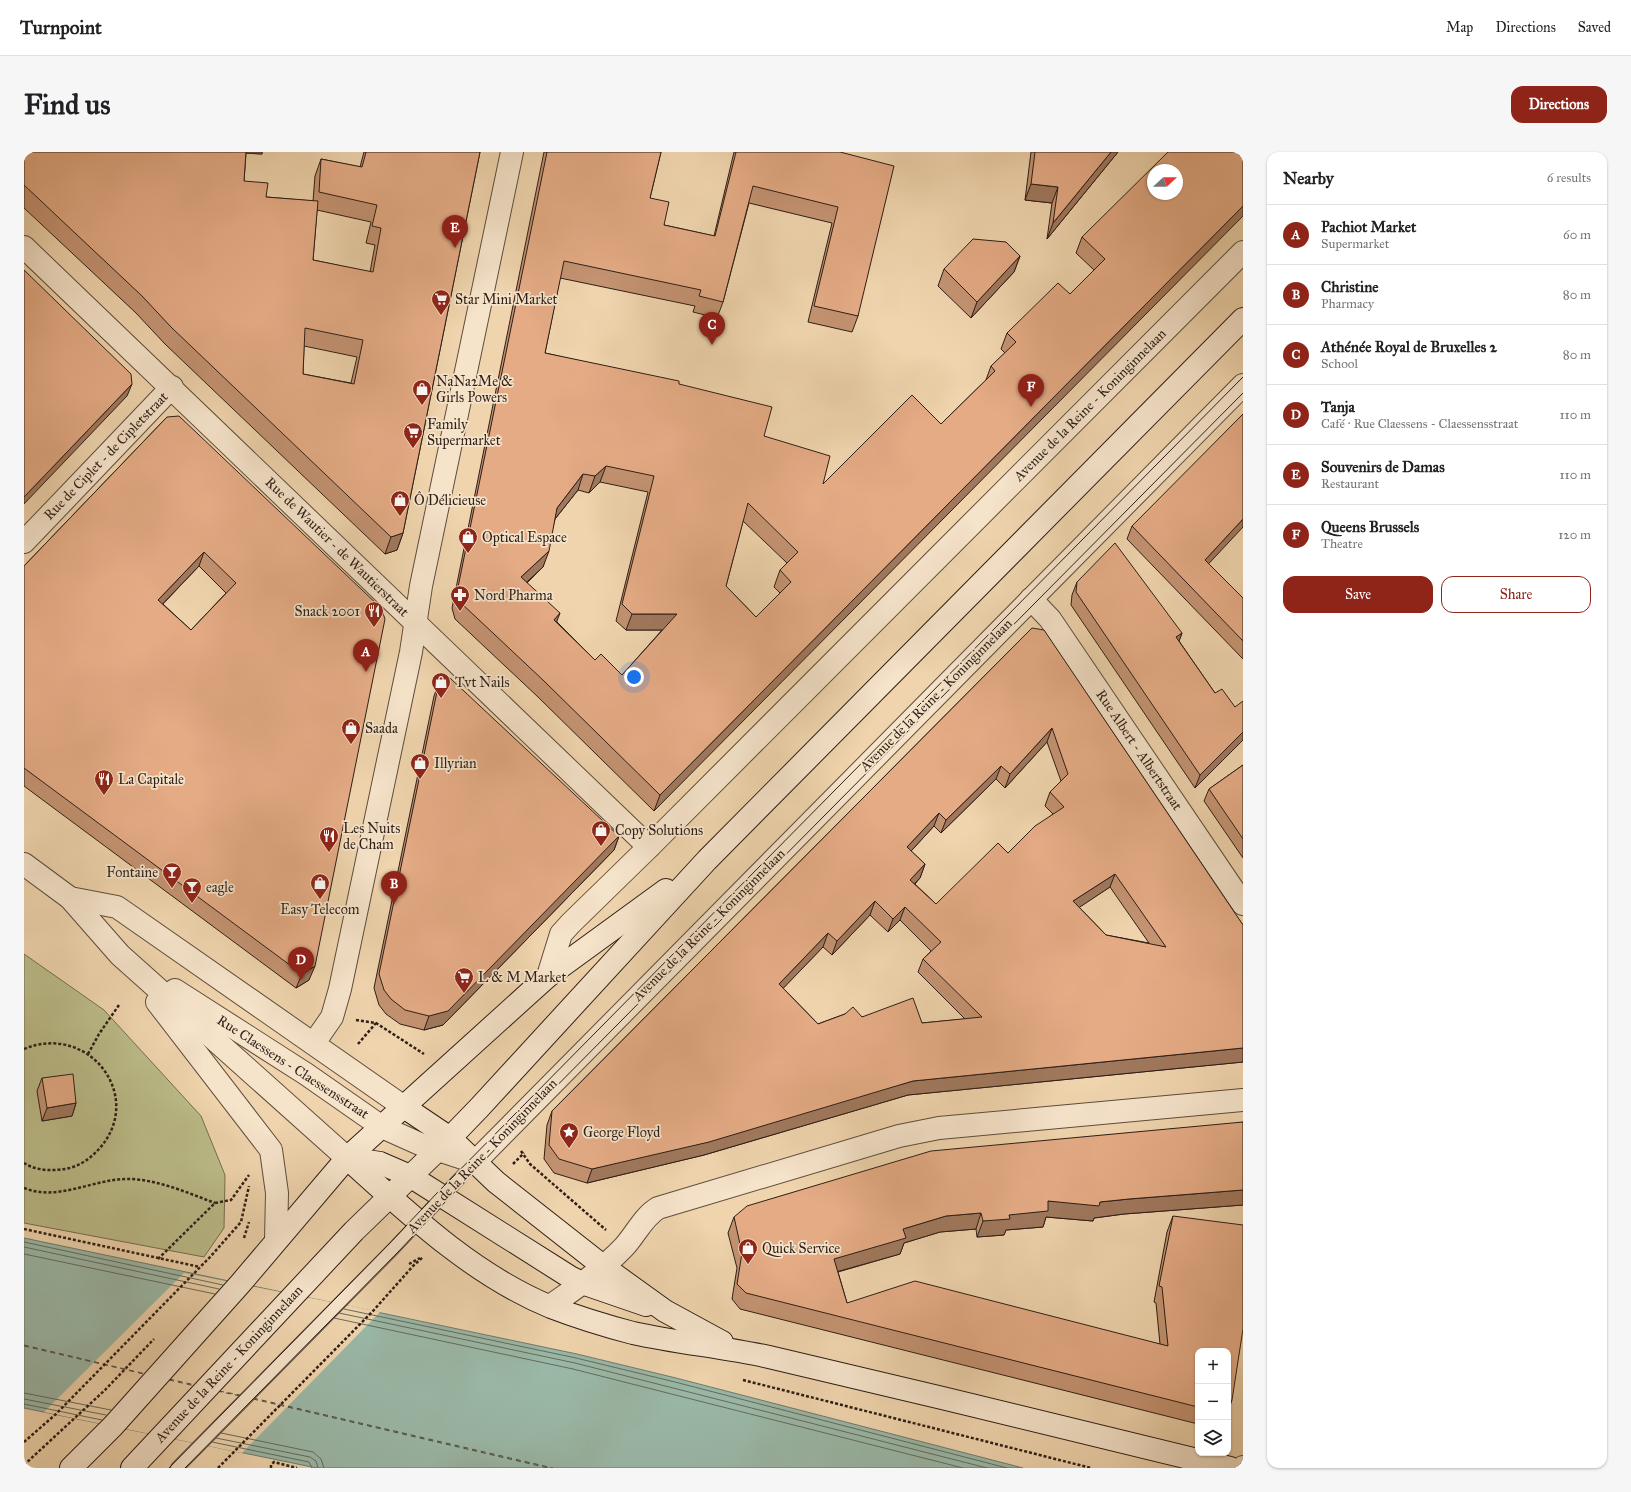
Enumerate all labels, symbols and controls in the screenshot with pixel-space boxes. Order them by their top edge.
text: Turnpoint [20,16,102,39]
text: Map [1446,19,1473,36]
text: Directions [1495,19,1556,36]
text: Saved [1578,19,1611,36]
button: Directions [1511,86,1607,123]
text: Find us [24,87,110,122]
north arrow [1147,164,1183,200]
text: Nearby [1283,168,1334,189]
text: 6 results [1547,170,1591,186]
pin: E [442,215,468,248]
text: Pachiot Market [1321,218,1416,236]
text: A [1292,227,1300,243]
text: 60 m [1563,227,1591,243]
text: Supermarket [1321,236,1389,252]
text: Christine [1321,278,1379,296]
text: B [1292,287,1300,303]
text: 80 m [1563,287,1591,303]
supermarket icon: Star Mini Market [430,288,452,316]
place label: Star Mini Market [455,291,558,308]
text: Pharmacy [1321,296,1374,312]
pin: C [699,312,725,345]
street label: Avenue de la Reine - Koninginnelaan [1009,325,1170,486]
text: Athénée Royal de Bruxelles 2 [1321,338,1497,356]
text: C [1292,347,1300,363]
text: 80 m [1563,347,1591,363]
text: School [1321,356,1358,372]
place label: NaNa2Me & Girls Powers [436,373,513,406]
pin: F [1018,374,1044,407]
shop icon: NaNa2Me & Girls Powers [411,378,433,406]
street label: Rue de Ciplet - de Cipletstraat [40,388,172,524]
text: Tanja [1321,398,1355,416]
text: D [1291,407,1301,423]
text: 110 m [1559,407,1591,423]
place label: Family Supermarket [427,416,501,449]
text: Café · Rue Claessens - Claessensstraat [1321,416,1518,432]
supermarket icon: Family Supermarket [402,421,424,449]
text: Souvenirs de Damas [1321,458,1445,476]
text: E [1291,467,1301,483]
text: 110 m [1559,467,1591,483]
street label: Rue de Wautier - de Wautierstraat [262,474,412,620]
text: Restaurant [1321,476,1379,492]
shop icon: Ô Délicieuse [389,489,411,517]
place label: Ô Délicieuse [414,491,486,509]
text: Queens Brussels [1321,518,1419,536]
shop icon: Optical Espace [457,526,479,554]
text: F [1292,527,1300,543]
text: 120 m [1558,527,1591,543]
place label: Optical Espace [482,529,567,546]
text: Theatre [1321,536,1363,552]
button: Save [1283,576,1433,613]
button: Share [1441,576,1591,613]
pharmacy icon: Nord Pharma [449,584,471,612]
place label: Nord Pharma [474,587,553,604]
restaurant icon: Snack 2001 [363,600,385,628]
place label: Snack 2001 [294,603,360,620]
street label: Avenue de la Reine - Koninginnelaan [855,615,1016,776]
pin: A [353,639,379,672]
your location [624,667,644,687]
shop icon: Tvt Nails [430,671,452,699]
place label: Tvt Nails [455,674,510,691]
street label: Rue Albert - Albertstraat [1092,686,1186,814]
shop icon: Saada [340,717,362,745]
place label: Saada [365,720,398,737]
shop icon: Illyrian [409,752,431,780]
place label: Illyrian [434,755,477,772]
restaurant icon: La Capitale [93,768,115,796]
place label: La Capitale [118,771,184,788]
shop icon: Copy Solutions [590,819,612,847]
place label: Les Nuits de Cham [343,820,400,853]
place label: Copy Solutions [615,822,703,839]
restaurant icon: Les Nuits de Cham [318,825,340,853]
street label: Avenue de la Reine - Koninginnelaan [628,845,789,1006]
bar icon: Fontaine [161,861,183,889]
place label: Fontaine [106,864,158,881]
pin: B [381,871,407,904]
shop icon: Easy Telecom [309,872,331,900]
bar icon: eagle [181,876,203,904]
place label: eagle [206,879,234,896]
place label: Easy Telecom [280,901,360,918]
pin: D [288,947,314,980]
supermarket icon: L & M Market [453,966,475,994]
place label: L & M Market [478,969,566,986]
street label: Rue Claessens - Claessensstraat [214,1012,372,1122]
street label: Avenue de la Reine - Koninginnelaan [403,1075,561,1238]
place icon: George Floyd [558,1121,580,1149]
place label: George Floyd [583,1124,660,1141]
shop icon: Quick Service [737,1237,759,1265]
place label: Quick Service [762,1240,840,1257]
street label: Avenue de la Reine - Koninginnelaan [151,1282,307,1447]
map controls [1195,1348,1231,1456]
button: + [1195,1348,1231,1384]
button: − [1195,1384,1231,1420]
button: layers [1195,1420,1231,1456]

